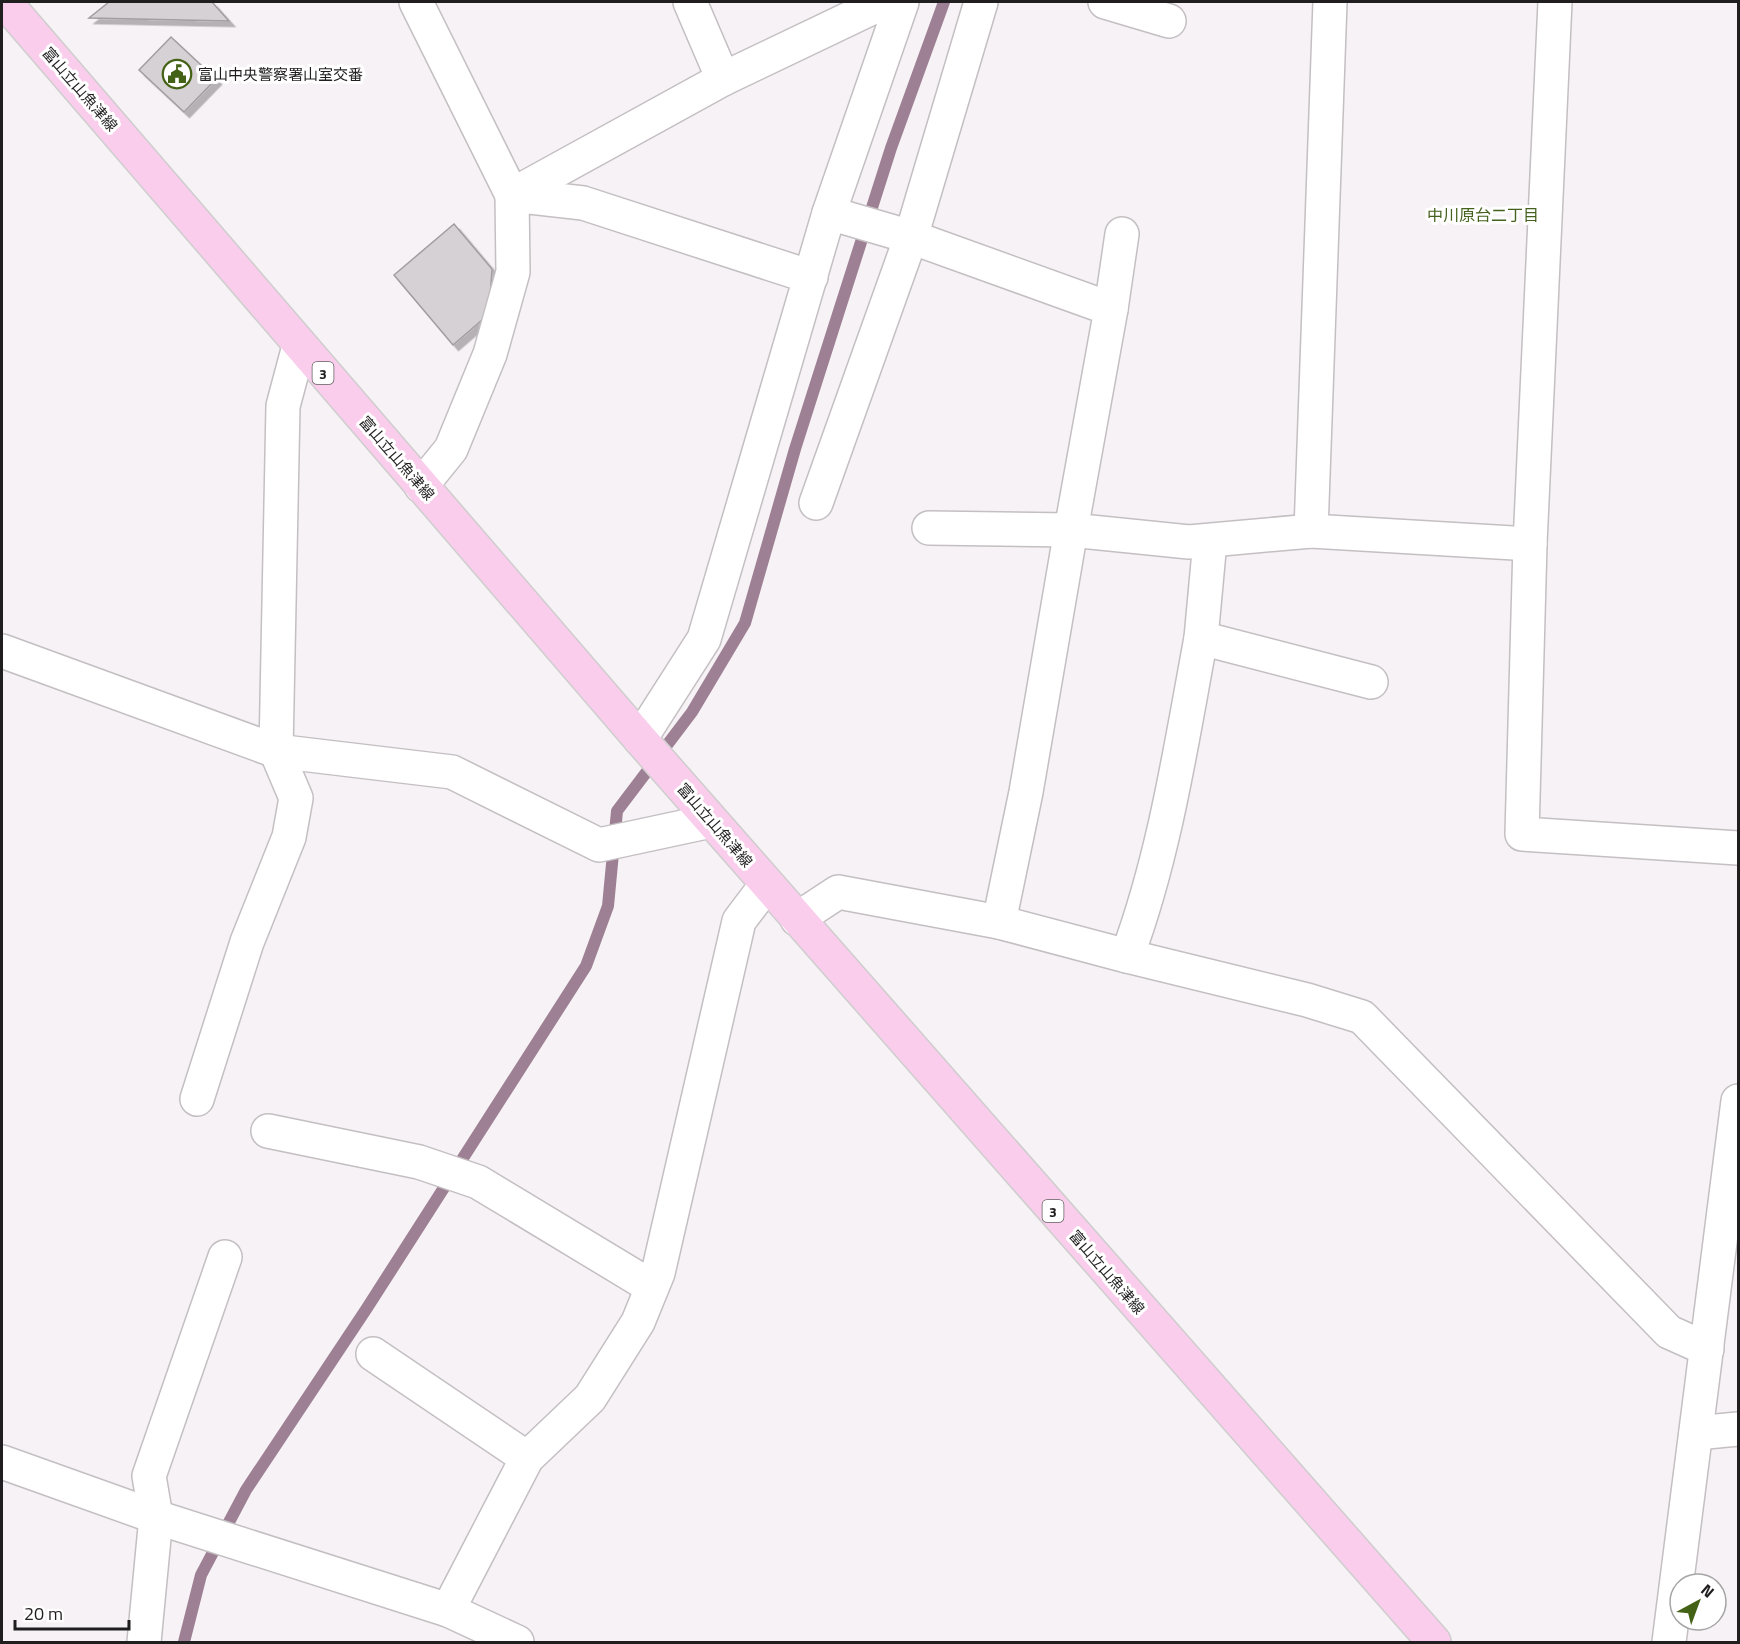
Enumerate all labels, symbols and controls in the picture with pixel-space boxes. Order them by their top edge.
street label: 富山立山魚津線 [37,42,123,136]
public building icon: 富山中央警察署山室交番 [161,58,193,90]
place label: 富山中央警察署山室交番 [198,63,363,86]
district label: 中川原台二丁目 [1427,203,1539,227]
road number: 3 [312,362,334,384]
street label: 富山立山魚津線 [354,411,440,505]
street label: 富山立山魚津線 [672,778,758,872]
road number: 3 [1042,1200,1064,1222]
street label: 富山立山魚津線 [1064,1225,1150,1319]
north arrow [1668,1572,1728,1632]
text: N [1696,1578,1720,1603]
scale bar [15,1593,129,1631]
text: 20 m [24,1600,63,1627]

